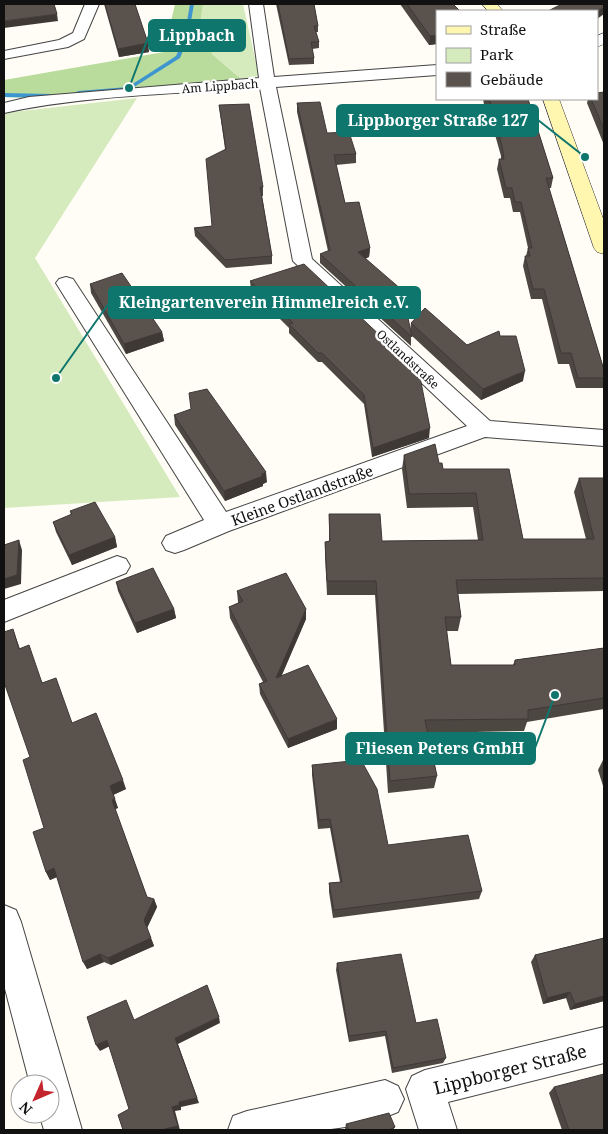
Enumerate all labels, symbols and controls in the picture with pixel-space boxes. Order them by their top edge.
legend [436,10,598,100]
text: Straße [480,19,526,39]
callout: Lippbach [149,20,245,51]
text: Lippbach [159,24,235,46]
text: Park [480,44,514,64]
text: Gebäude [480,69,543,89]
street label: Am Lippbach [181,75,259,97]
callout: Lippborger Straße 127 [337,105,538,136]
text: Lippborger Straße 127 [347,109,529,131]
callout: Kleingartenverein Himmelreich e.V. [109,287,420,318]
text: Kleingartenverein Himmelreich e.V. [119,291,409,313]
street label: Ostlandstraße [373,325,443,393]
street label: Kleine Ostlandstraße [228,460,376,530]
callout: Fliesen Peters GmbH [346,733,535,764]
text: Fliesen Peters GmbH [356,737,524,759]
street label: Lippborger Straße [431,1038,589,1100]
north arrow [10,1074,60,1124]
text: N [15,1098,36,1119]

